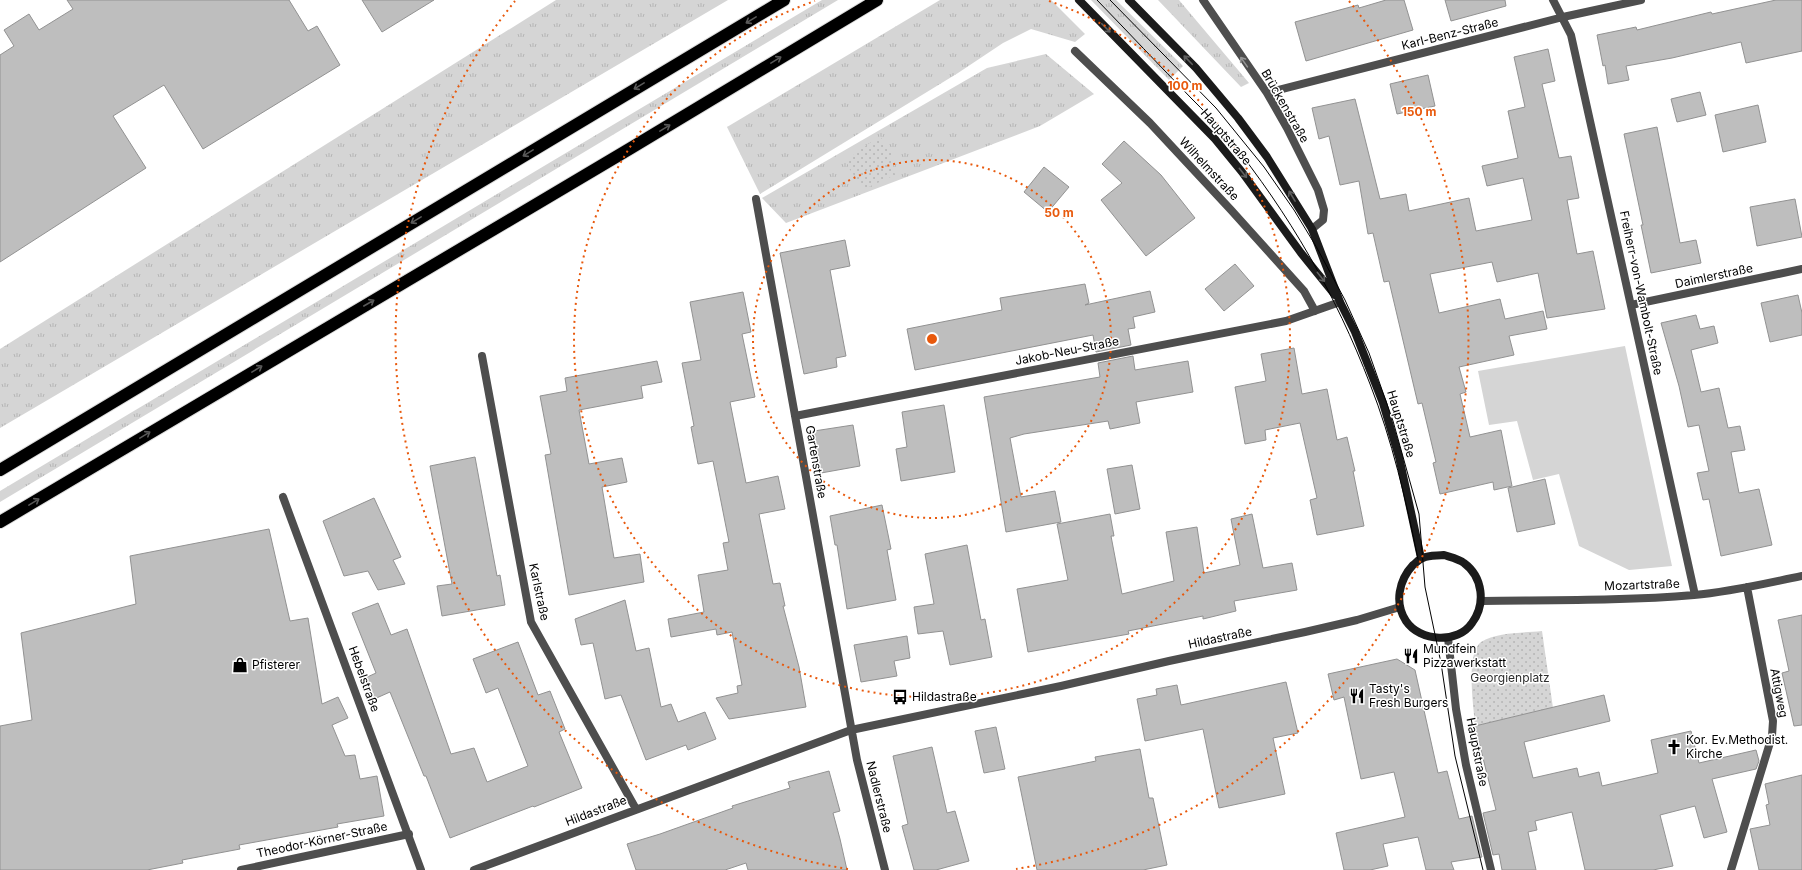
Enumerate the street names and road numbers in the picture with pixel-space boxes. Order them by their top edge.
street label: Karl-Benz-Straße [1400,14,1500,53]
street label: Brückenstraße [1258,66,1313,145]
street label: Hauptstraße [1198,105,1255,168]
street label: Wilhelmstraße [1176,134,1242,203]
street label: Freiherr-von-Wambolt-Straße [1617,209,1666,376]
street label: Daimlerstraße [1674,260,1754,291]
street label: Jakob-Neu-Straße [1014,333,1120,368]
street label: Hauptstraße [1384,388,1419,459]
street label: Gartenstraße [803,424,830,500]
street label: Karlstraße [526,562,553,622]
street label: Mozartstraße [1604,576,1680,593]
street label: Hildastraße [1187,623,1253,652]
street label: Hebelstraße [346,644,383,714]
street label: Attigweg [1767,667,1792,719]
street label: Hauptstraße [1463,716,1492,788]
street label: Nadlerstraße [863,759,896,834]
street label: Hildastraße [563,792,629,829]
street label: Theodor-Körner-Straße [255,818,389,861]

